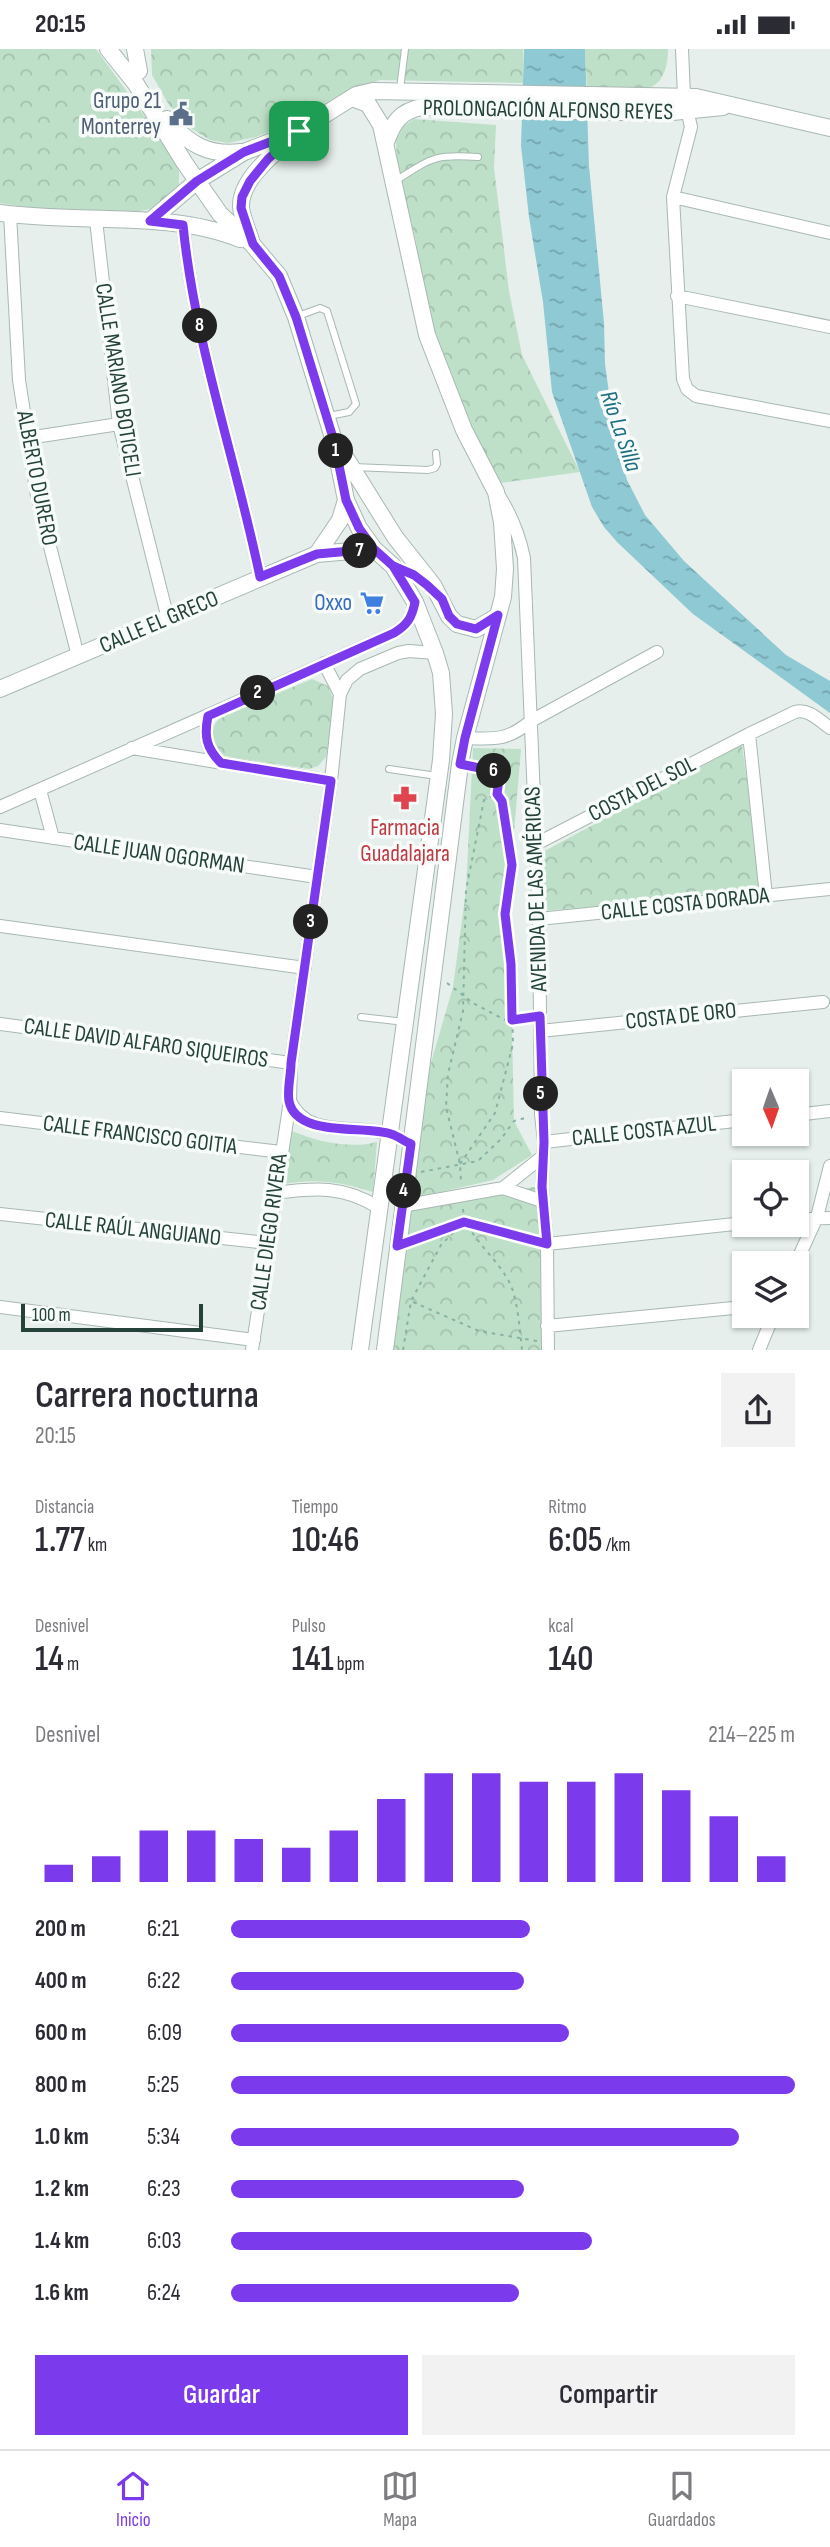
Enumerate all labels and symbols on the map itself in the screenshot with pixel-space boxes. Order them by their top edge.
place label: Grupo 21 Monterrey [81,87,161,141]
street label: PROLONGACIÓN ALFONSO REYES [423,94,673,126]
public building icon: Grupo 21 Monterrey [167,100,195,128]
pin [269,101,329,161]
street label: CALLE MARIANO BOTICELI [89,281,147,479]
pin: 8 [182,309,218,343]
water label: Río La Silla [594,387,648,475]
street label: ALBERTO DURERO [10,407,64,548]
pin: 1 [318,433,354,469]
pin: 7 [342,533,378,569]
street label: CALLE EL GRECO [95,584,223,660]
place label: Oxxo [314,589,352,617]
supermarket icon: Oxxo [358,589,386,617]
pin: 2 [240,675,276,711]
street label: COSTA DEL SOL [584,750,701,828]
pin: 6 [476,753,512,789]
pharmacy icon: Farmacia Guadalajara [391,784,419,812]
street label: AVENIDA DE LAS AMÉRICAS [518,786,554,993]
place label: Farmacia Guadalajara [360,814,450,868]
street label: CALLE JUAN OGORMAN [72,828,246,880]
street label: CALLE COSTA DORADA [600,881,771,927]
pin: 3 [294,905,328,939]
street label: COSTA DE ORO [624,996,738,1036]
street label: CALLE DAVID ALFARO SIQUEIROS [22,1012,270,1074]
north arrow [732,1069,808,1146]
pin: 5 [524,1077,558,1111]
street label: CALLE FRANCISCO GOITIA [41,1109,239,1161]
street label: CALLE COSTA AZUL [571,1109,718,1152]
street label: CALLE DIEGO RIVERA [244,1152,294,1312]
pin: 4 [386,1173,422,1209]
street label: CALLE RAÚL ANGUIANO [44,1206,222,1252]
scale bar [21,1301,203,1333]

